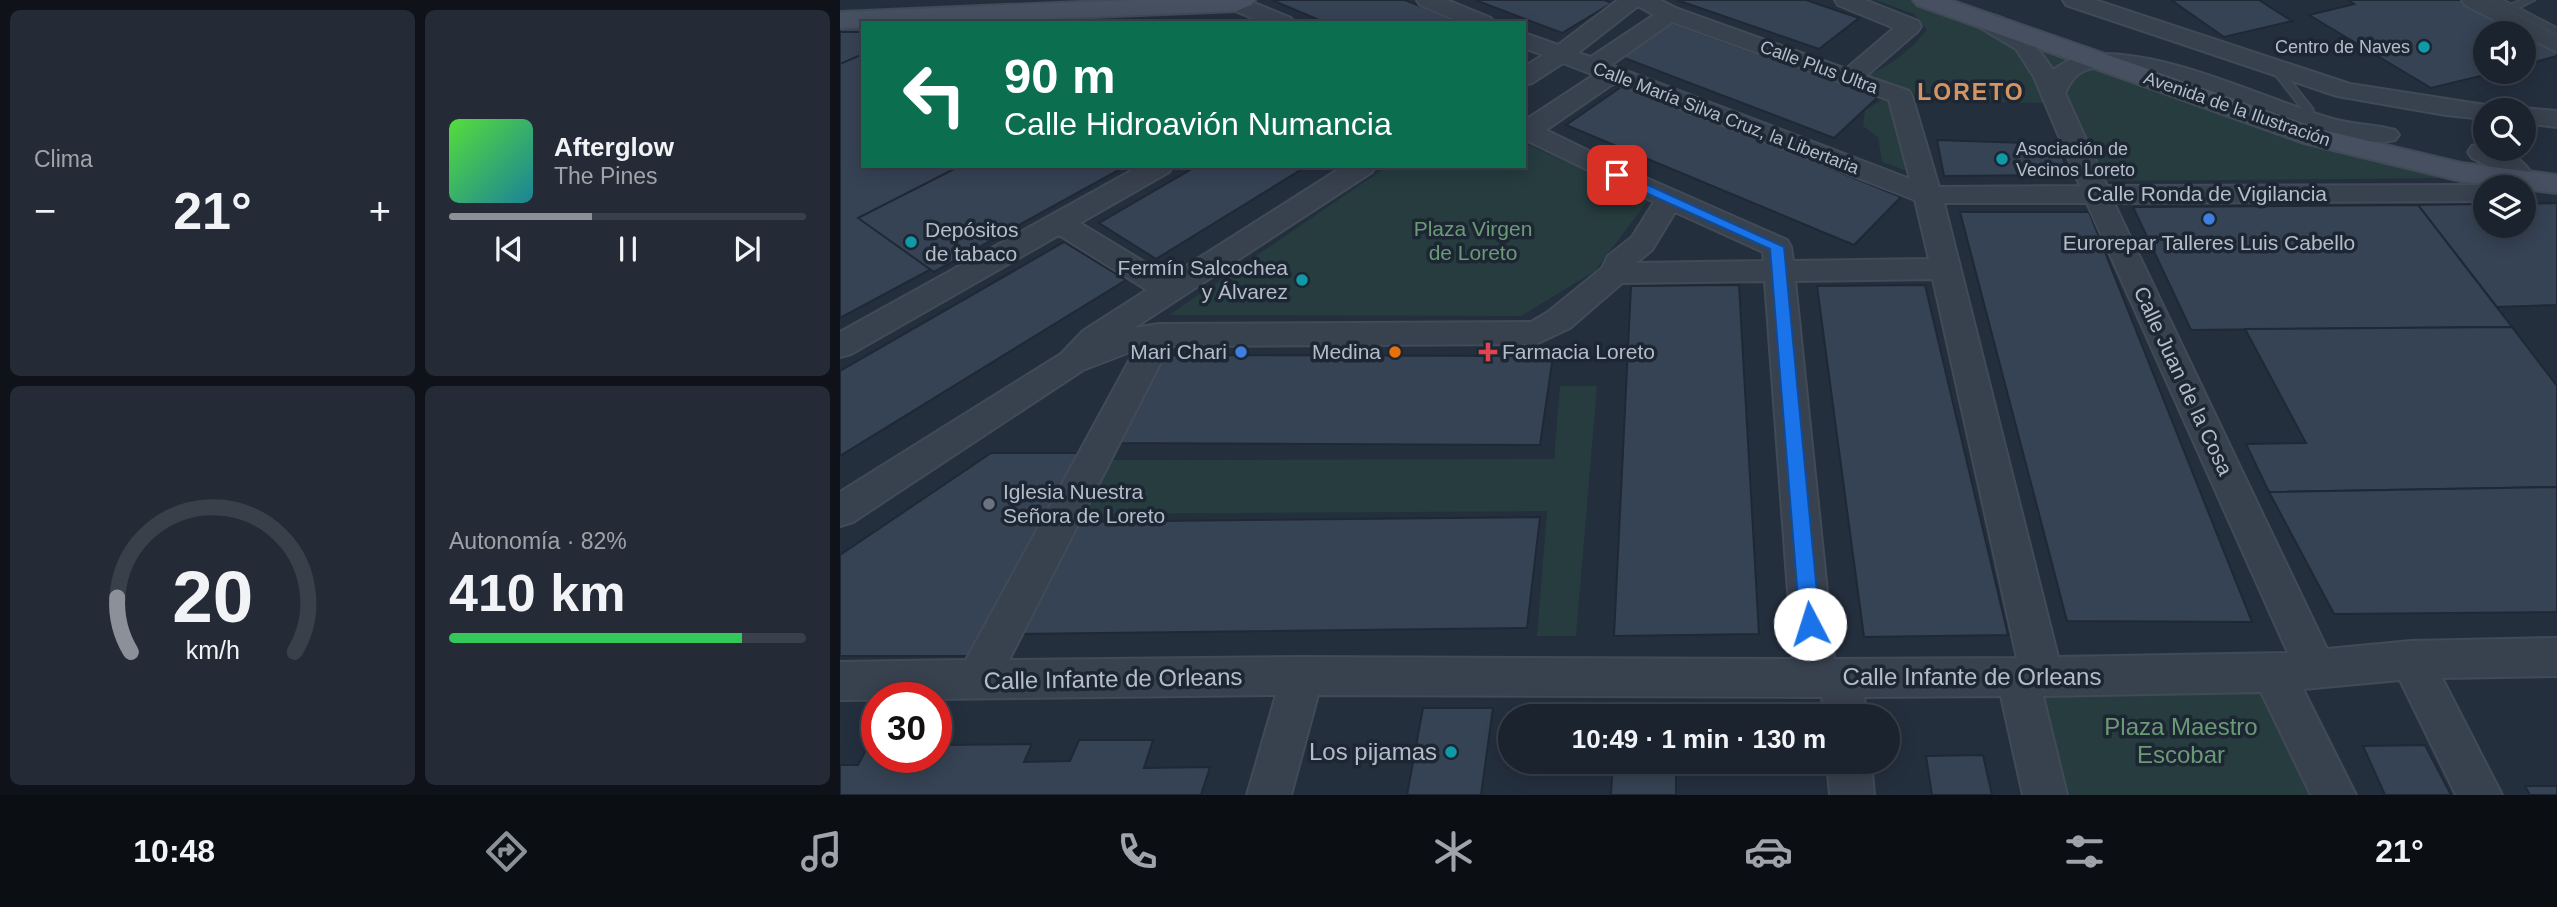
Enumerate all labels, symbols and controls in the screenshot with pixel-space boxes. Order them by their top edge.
map controls [2473,21,2536,238]
button: sound [2473,21,2536,84]
street label: Calle Plus Ultra [1757,36,1882,98]
place label: Centro de Naves [2275,37,2410,57]
marker: Centro de Naves [2416,39,2432,55]
icon: left [889,49,980,140]
text: 90 m [1004,49,1116,103]
street label: Calle María Silva Cruz, la Libertaria [1590,58,1863,178]
street label: Avenida de la Ilustración [2141,68,2333,150]
district label: LORETO [1917,79,2025,105]
button: search [2473,98,2536,161]
text: Calle Hidroavión Numancia [1004,106,1392,142]
text: Afterglow [554,132,674,162]
place label: Asociación de Vecinos Loreto [2016,139,2135,180]
pin [1587,145,1647,205]
text: Clima [34,146,93,172]
marker: Asociación de Vecinos Loreto [1994,151,2010,167]
icon: arrive [1598,156,1636,194]
text: The Pines [554,163,658,189]
button: layers [2473,175,2536,238]
text: 21° [173,182,252,240]
street label: Calle Ronda de Vigilancia [2087,182,2327,205]
text: − [34,190,56,232]
text: + [369,190,391,232]
marker: Eurorepar Talleres Luis Cabello [2201,211,2217,227]
park label: Plaza Virgen de Loreto [1414,217,1532,264]
place label: Depósitos de tabaco [925,218,1018,265]
icon: previous [490,230,528,268]
icon: pause [609,230,647,268]
icon: next [728,230,766,268]
place label: Eurorepar Talleres Luis Cabello [2063,231,2355,254]
marker: Depósitos de tabaco [903,234,919,250]
place label: Fermín Salcochea y Álvarez [1118,256,1288,303]
marker: Fermín Salcochea y Álvarez [1294,272,1310,288]
street label: Calle Juan de la Cosa [2130,283,2237,479]
place label: Mari Chari [1130,340,1227,363]
place label: Medina [1312,340,1381,363]
place label: Farmacia Loreto [1502,340,1655,363]
marker: Mari Chari [1233,344,1249,360]
marker: Medina [1387,344,1403,360]
marker: Farmacia Loreto [1480,344,1496,360]
place label: Iglesia Nuestra Señora de Loreto [1003,480,1165,527]
marker: Iglesia Nuestra Señora de Loreto [981,496,997,512]
text: Autonomía · 82% [449,528,627,554]
text: 20 [172,556,253,637]
text: 410 km [449,564,625,622]
position arrow [1773,587,1847,661]
text: km/h [185,635,240,663]
street label: Calle Infante de Orleans [983,663,1243,694]
street label: Calle Infante de Orleans [1843,663,2101,690]
speed limit sign: 30 [861,682,952,773]
park label: Plaza Maestro Escobar [2104,713,2258,768]
text: 10:49 · 1 min · 130 m [1572,724,1826,754]
place label: Los pijamas [1309,738,1437,765]
marker: Los pijamas [1443,744,1459,760]
icon: directions [482,827,531,876]
icon: music [797,827,846,876]
icon: phone [1113,827,1162,876]
icon: climate [1429,827,1478,876]
icon: car [1744,827,1793,876]
icon: filters [2060,827,2109,876]
text: 10:48 [133,833,215,869]
text: 21° [2375,833,2424,869]

